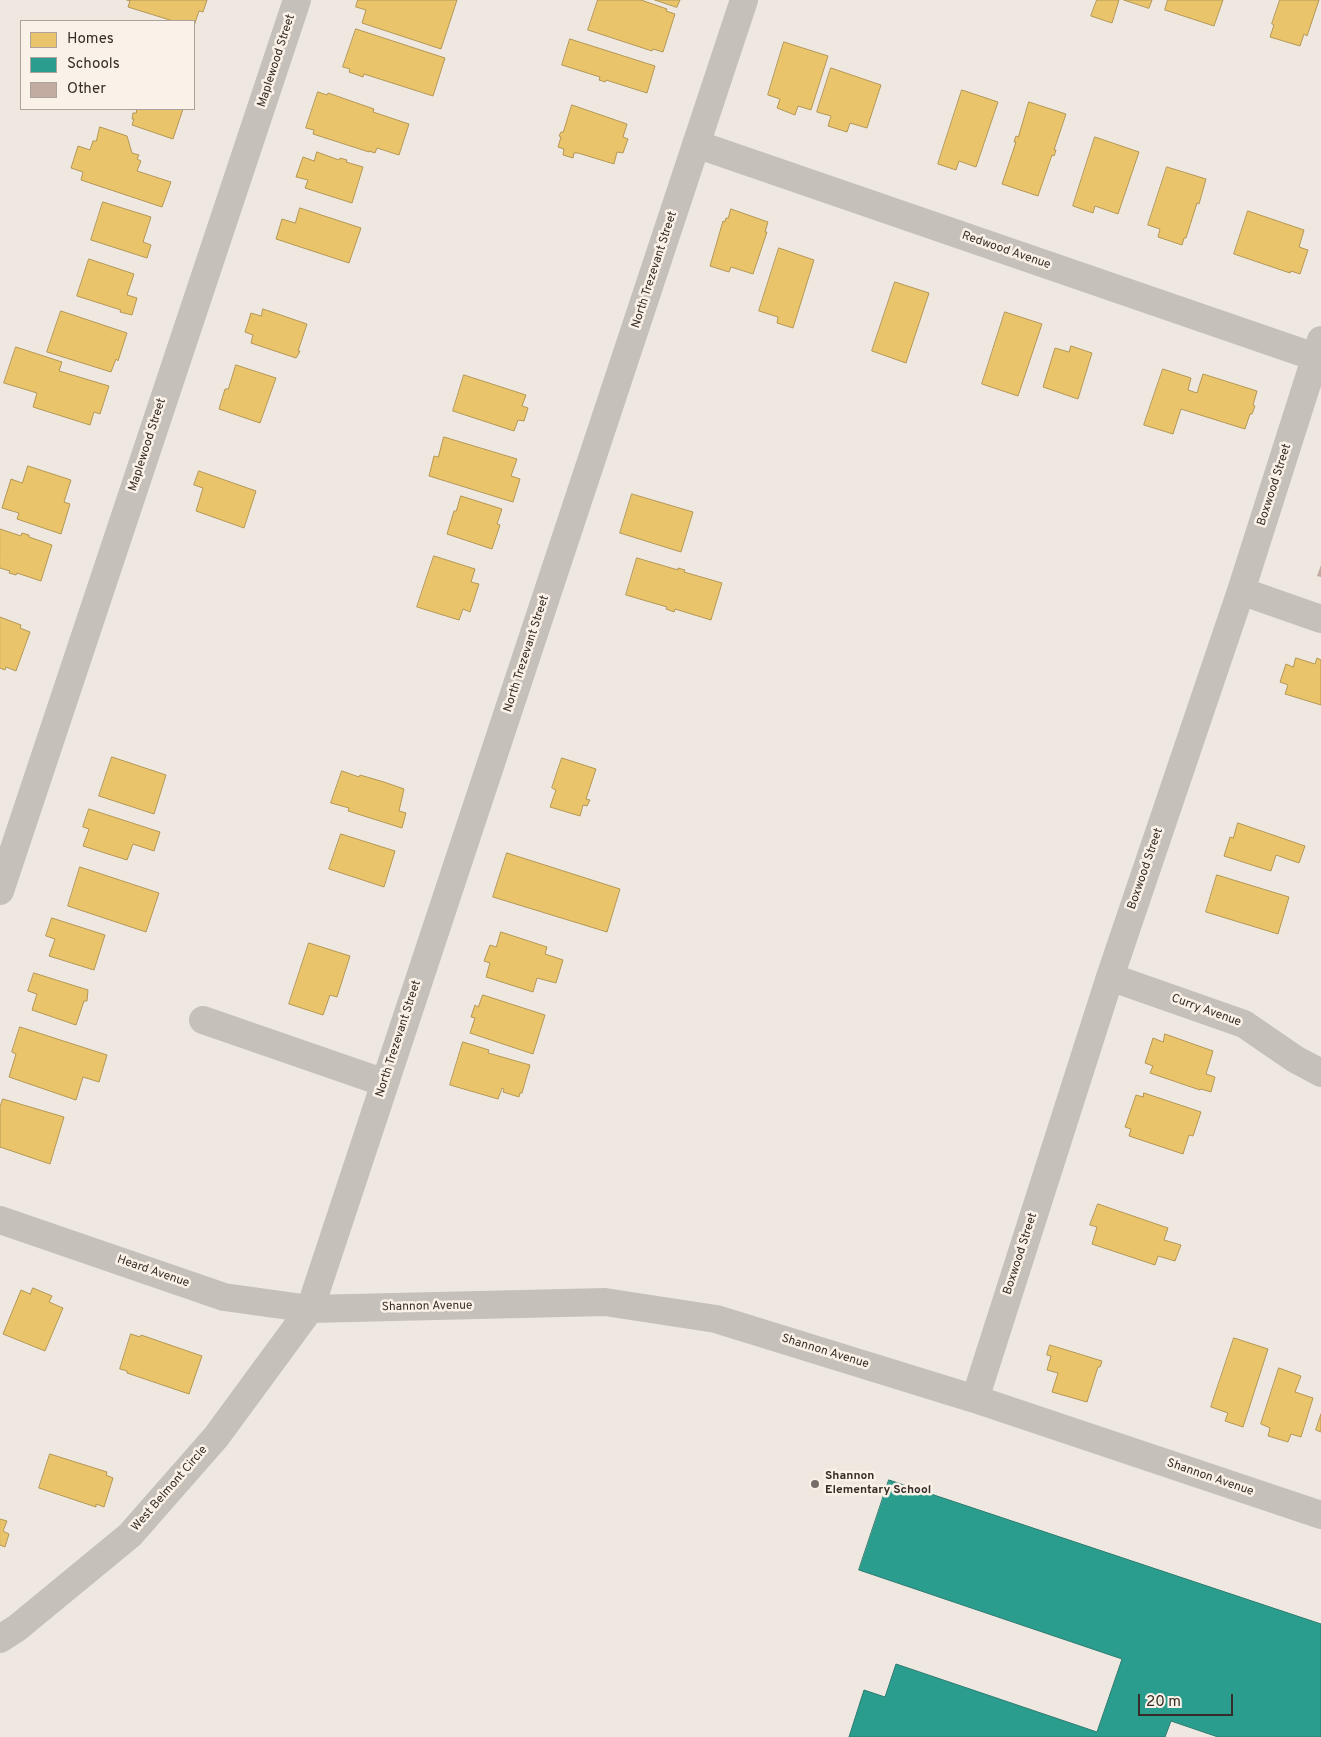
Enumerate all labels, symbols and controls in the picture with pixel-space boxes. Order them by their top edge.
street label: Maplewood Street [255,13,299,109]
legend [20,20,195,110]
text: Homes [67,30,114,49]
text: Schools [67,55,120,74]
text: Other [67,80,106,99]
street label: North Trezevant Street [629,210,681,330]
street label: Redwood Avenue [960,229,1052,273]
street label: Maplewood Street [126,397,170,493]
street label: Boxwood Street [1255,442,1295,528]
street label: North Trezevant Street [501,594,553,714]
street label: Boxwood Street [1125,826,1167,912]
street label: North Trezevant Street [373,979,425,1099]
street label: Curry Avenue [1169,992,1243,1030]
street label: Boxwood Street [1001,1211,1041,1297]
street label: Heard Avenue [115,1253,191,1291]
street label: Shannon Avenue [382,1299,472,1315]
street label: Shannon Avenue [780,1332,870,1372]
street label: West Belmont Circle [129,1443,211,1535]
street label: Shannon Avenue [1165,1456,1255,1500]
place label: Shannon Elementary School [825,1470,931,1498]
marker: Shannon Elementary School [809,1478,821,1490]
scale bar [1141,1684,1236,1716]
text: 20 m [1146,1693,1181,1712]

